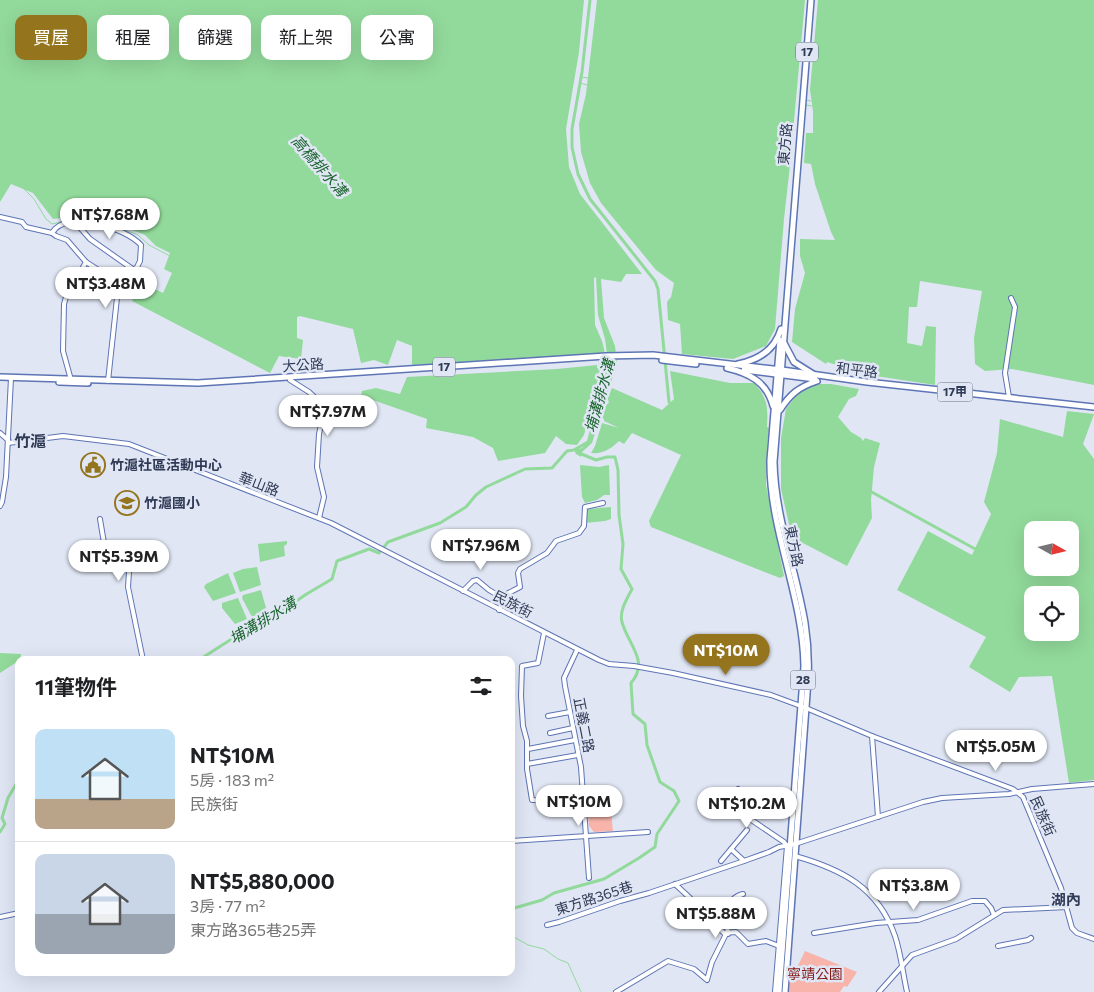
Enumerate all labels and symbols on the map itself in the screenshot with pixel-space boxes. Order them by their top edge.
road number: 17 [796,42,818,62]
street label: 東方路 [774,122,795,166]
water label: 高橋排水溝 [288,131,352,201]
pin: NT$7.68M [58,198,162,240]
pin: NT$3.48M [54,266,158,309]
street label: 大公路 [281,355,325,374]
water label: 埔溝排水溝 [581,355,618,434]
road number: 17 [433,358,455,377]
street label: 和平路 [835,359,879,380]
road number: 17甲 [938,382,972,402]
pin: NT$7.97M [276,394,380,437]
district label: 竹滬 [14,431,46,450]
public building icon: 竹滬社區活動中心 [80,452,106,478]
place label: 竹滬社區活動中心 [110,456,222,473]
street label: 華山路 [237,468,282,499]
school or university icon: 竹滬國小 [114,490,140,516]
place label: 竹滬國小 [144,494,200,511]
north arrow [1024,521,1079,576]
street label: 東方路 [782,524,807,568]
pin: NT$7.96M [429,528,533,571]
pin: NT$5.39M [67,540,171,582]
street label: 民族街 [491,586,536,621]
water label: 埔溝排水溝 [226,592,301,647]
pin: NT$10M [685,634,767,676]
road number: 28 [790,670,816,690]
street label: 正義二路 [571,696,598,754]
pin: NT$5.05M [944,730,1048,772]
pin: NT$10M [538,784,620,827]
pin: NT$10.2M [695,786,799,829]
street label: 民族街 [1027,793,1060,838]
pin: NT$3.8M [868,868,960,911]
street label: 東方路365巷 [553,877,635,918]
district label: 湖內 [1051,890,1081,908]
pin: NT$5.88M [664,896,768,939]
park label: 寧靖公園 [787,965,843,982]

